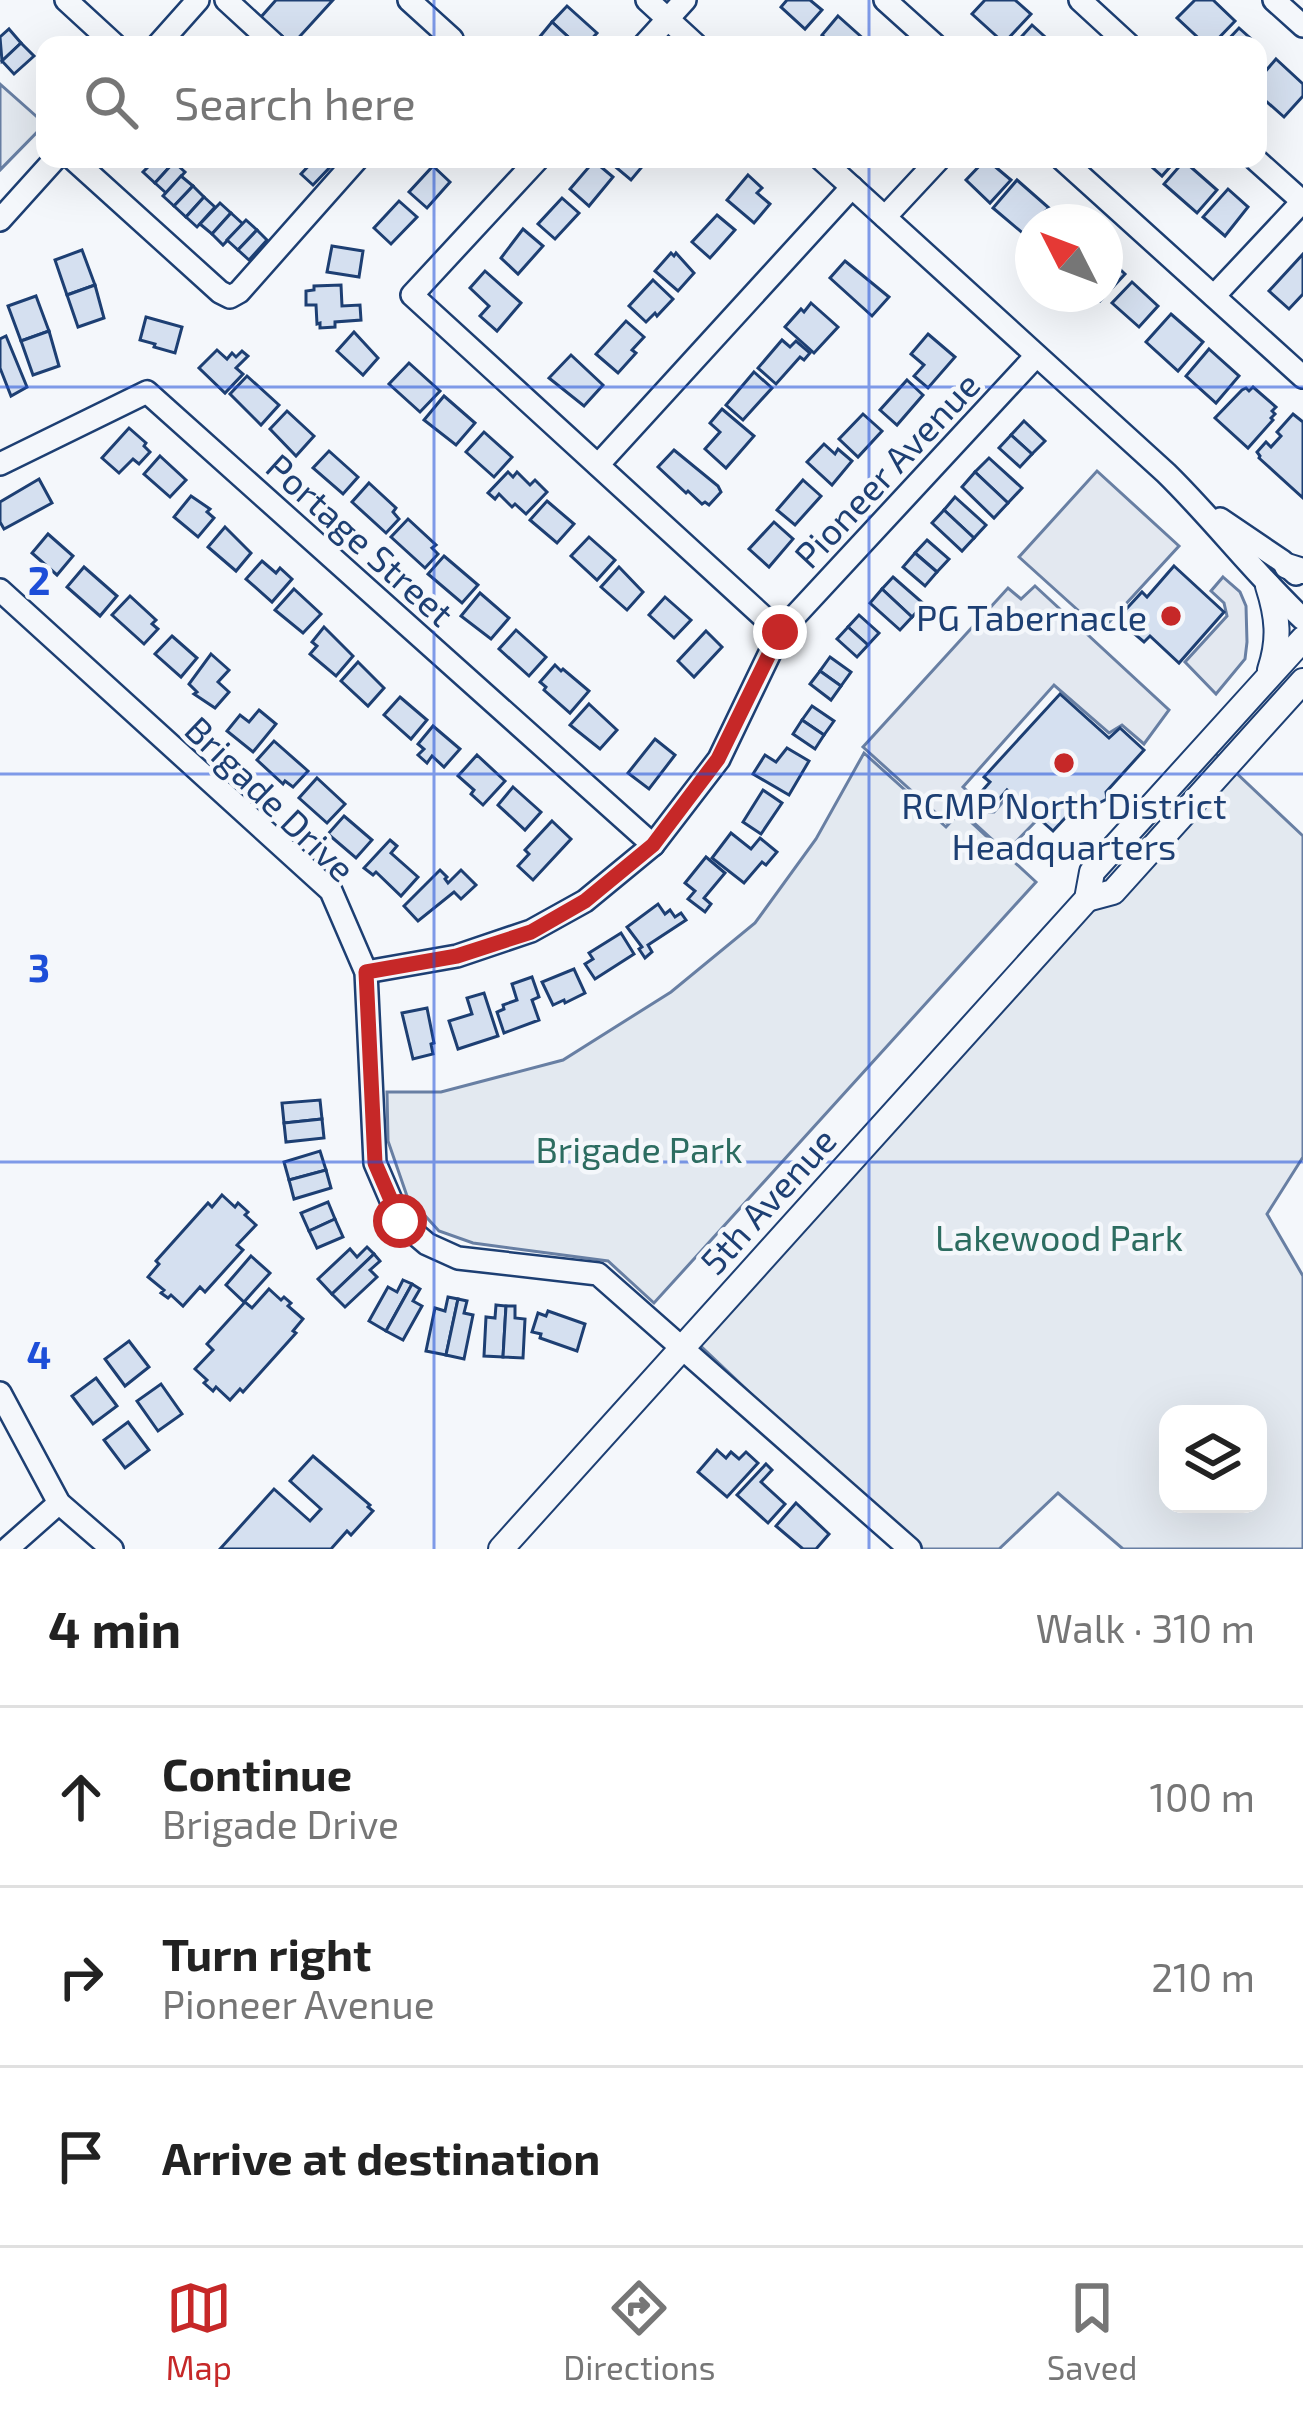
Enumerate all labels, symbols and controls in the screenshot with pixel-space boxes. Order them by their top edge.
search box [36,36,1267,168]
icon: search [78,69,144,135]
text: Search here [174,75,416,129]
north arrow [1015,204,1123,312]
street label: Pioneer Avenue [784,362,988,576]
street label: Portage Street [259,444,463,634]
text: 2 [28,556,50,603]
place label: PG Tabernacle [916,595,1147,638]
marker: PG Tabernacle [1158,603,1184,629]
route end [753,605,807,659]
street label: Brigade Drive [177,707,365,889]
marker: RCMP North District Headquarters [1051,750,1077,776]
place label: RCMP North District Headquarters [901,783,1227,867]
text: 3 [28,943,50,990]
street label: 5th Avenue [690,1118,844,1282]
park label: Brigade Park [536,1127,742,1170]
route start [373,1194,427,1248]
park label: Lakewood Park [935,1215,1183,1258]
text: 4 [27,1330,51,1377]
map controls [1159,1405,1267,1513]
button: layers [1159,1405,1267,1513]
text: 4 min [48,1597,181,1658]
text: Walk · 310 m [1036,1604,1255,1651]
text: Continue [162,1746,352,1800]
icon: ahead [48,1764,114,1830]
text: 100 m [1150,1773,1255,1820]
text: Brigade Drive [162,1800,399,1847]
text: Turn right [162,1926,371,1980]
icon: right [48,1944,114,2010]
text: 210 m [1151,1953,1255,2000]
text: Pioneer Avenue [162,1980,435,2027]
icon: arrive [48,2124,114,2190]
text: Arrive at destination [162,2130,600,2184]
tab: Map [166,2275,232,2387]
tab: Directions [563,2275,715,2387]
tab: Saved [1047,2275,1137,2387]

